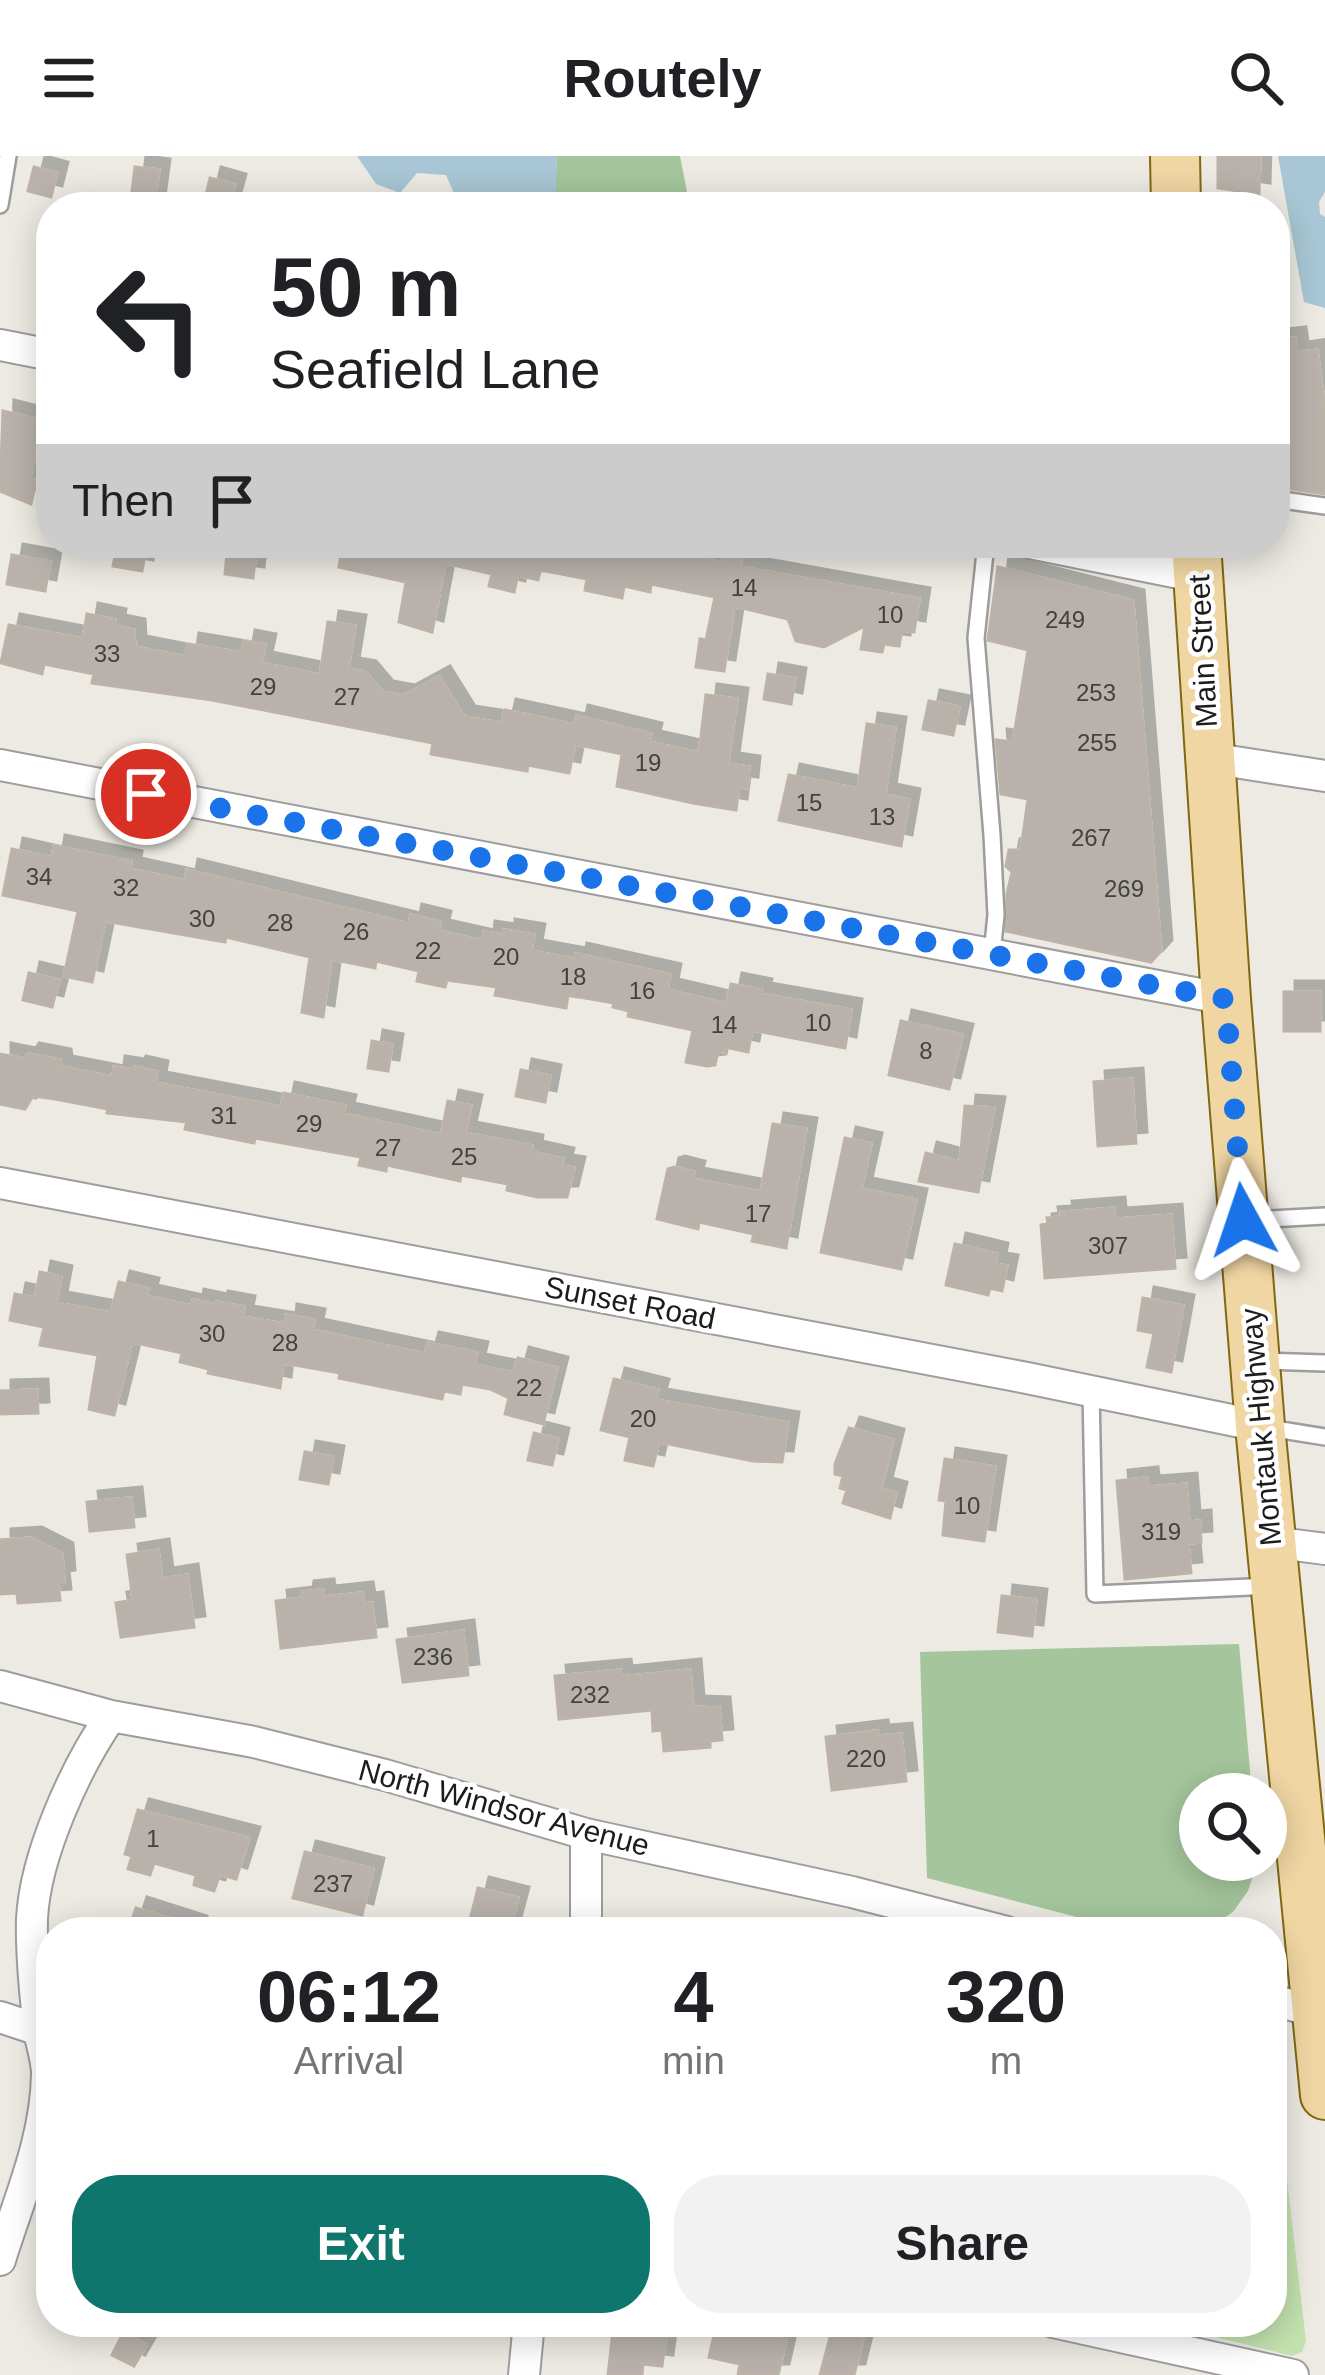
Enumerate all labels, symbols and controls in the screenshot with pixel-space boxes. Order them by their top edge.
icon: menu [36,45,102,111]
icon: search [1223,45,1289,111]
text: Routely [563,48,762,108]
icon: left [72,240,228,396]
text: 50 m [270,240,461,334]
text: Seafield Lane [270,339,600,399]
icon: arrive [199,468,265,534]
text: Then [72,475,175,526]
street label: Main Street [1182,573,1223,728]
house number: 14 [731,574,757,601]
house number: 10 [877,601,903,628]
house number: 249 [1045,606,1085,633]
house number: 33 [94,640,120,667]
house number: 29 [250,673,276,700]
house number: 253 [1076,679,1116,706]
house number: 27 [334,683,360,710]
house number: 255 [1077,729,1117,756]
pin [95,743,197,845]
house number: 19 [635,749,661,776]
icon: arrive [113,761,179,827]
house number: 15 [796,789,822,816]
house number: 13 [869,803,895,830]
house number: 267 [1071,824,1111,851]
house number: 34 [26,863,52,890]
house number: 32 [113,874,139,901]
house number: 269 [1104,875,1144,902]
house number: 30 [189,905,215,932]
house number: 28 [267,909,293,936]
house number: 26 [343,918,369,945]
house number: 22 [415,937,441,964]
house number: 20 [493,943,519,970]
house number: 18 [560,963,586,990]
house number: 16 [629,977,655,1004]
house number: 10 [805,1009,831,1036]
house number: 14 [711,1011,737,1038]
house number: 8 [919,1037,933,1064]
house number: 31 [211,1102,237,1129]
house number: 29 [296,1110,322,1137]
house number: 27 [375,1134,401,1161]
house number: 25 [451,1143,477,1170]
position arrow [1180,1157,1306,1283]
house number: 17 [745,1200,771,1227]
house number: 307 [1088,1232,1128,1259]
street label: Sunset Road [542,1270,718,1335]
street label: Montauk Highway [1234,1307,1287,1547]
house number: 30 [199,1320,225,1347]
house number: 28 [272,1329,298,1356]
house number: 22 [516,1374,542,1401]
house number: 20 [630,1405,656,1432]
house number: 10 [954,1492,980,1519]
house number: 319 [1141,1518,1181,1545]
house number: 236 [413,1643,453,1670]
house number: 232 [570,1681,610,1708]
house number: 220 [846,1745,886,1772]
street label: North Windsor Avenue [355,1753,653,1862]
map controls [1179,1773,1287,1881]
button: search [1179,1773,1287,1881]
house number: 1 [146,1825,160,1852]
house number: 237 [313,1870,353,1897]
text: 06:12 [257,1957,441,2037]
text: 4 [673,1957,714,2037]
text: 320 [946,1957,1066,2037]
text: Arrival [294,2039,404,2082]
text: min [662,2039,725,2082]
text: m [990,2039,1022,2082]
button: Exit [72,2175,650,2313]
button: Share [674,2175,1251,2313]

